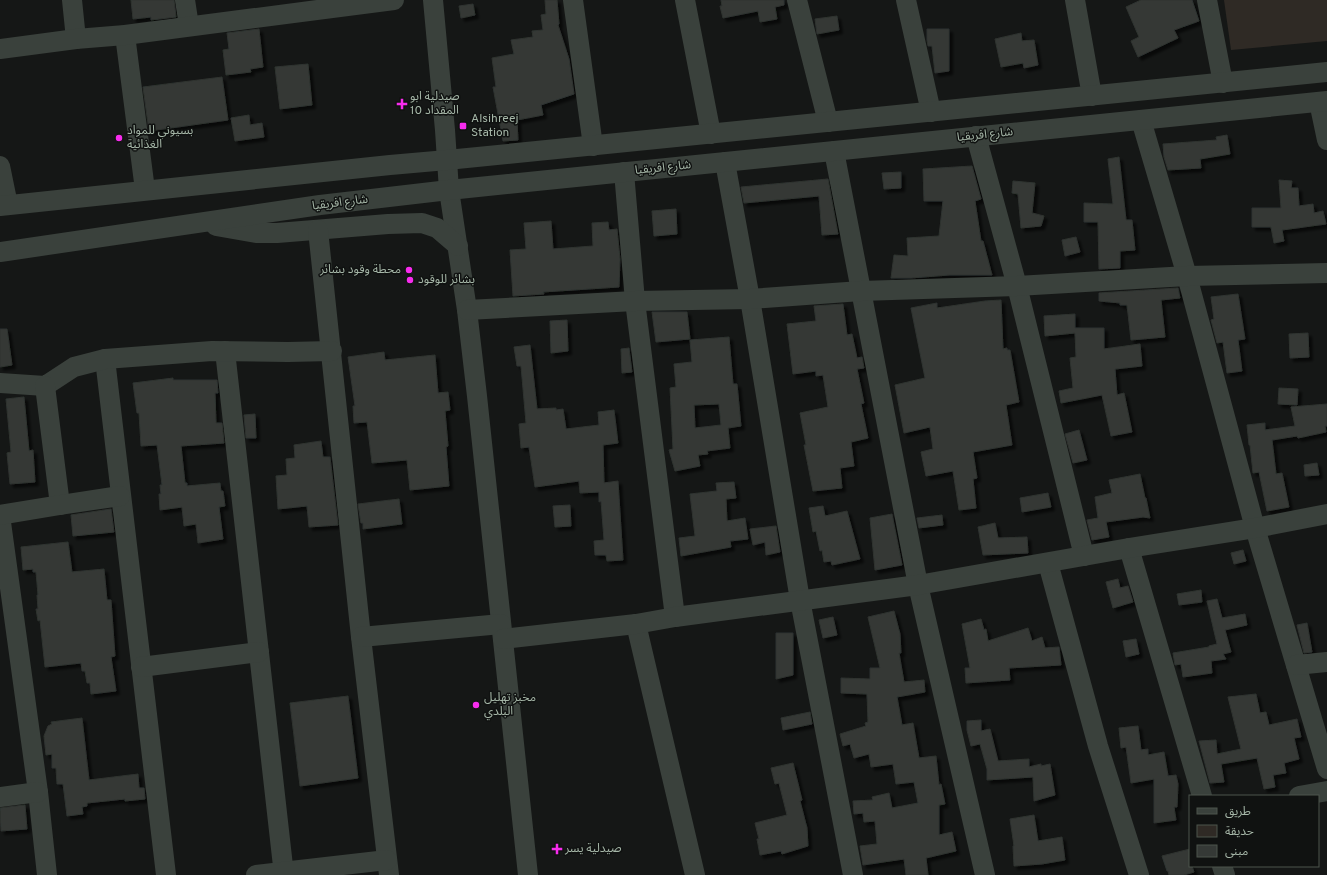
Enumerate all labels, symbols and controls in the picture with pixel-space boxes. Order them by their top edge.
place label: صيدلية ابو المقداد 10 [410,89,460,119]
marker: صيدلية ابو المقداد 10 [397,99,407,109]
place label: Alsihreej Station [471,111,518,141]
marker: Alsihreej Station [458,121,468,131]
place label: بسيوني للمواد الغذائية [127,123,193,153]
street label: شارع افريقيا [956,124,1014,146]
marker: بسيوني للمواد الغذائية [114,133,124,143]
street label: شارع افريقيا [634,157,692,179]
street label: شارع افريقيا [311,192,369,214]
place label: محطة وقود بشائر [319,262,401,278]
marker: محطة وقود بشائر [404,265,414,275]
place label: بشائر للوقود [418,272,475,288]
marker: بشائر للوقود [405,275,415,285]
place label: مخبز تهليل البلدي [484,690,536,721]
marker: مخبز تهليل البلدي [471,700,481,710]
legend [1189,795,1319,867]
text: طريق [1225,804,1251,820]
text: حديقة [1225,824,1254,840]
place label: صيدلية يسر [564,841,622,857]
marker: صيدلية يسر [552,844,562,854]
text: مبنى [1225,844,1248,860]

